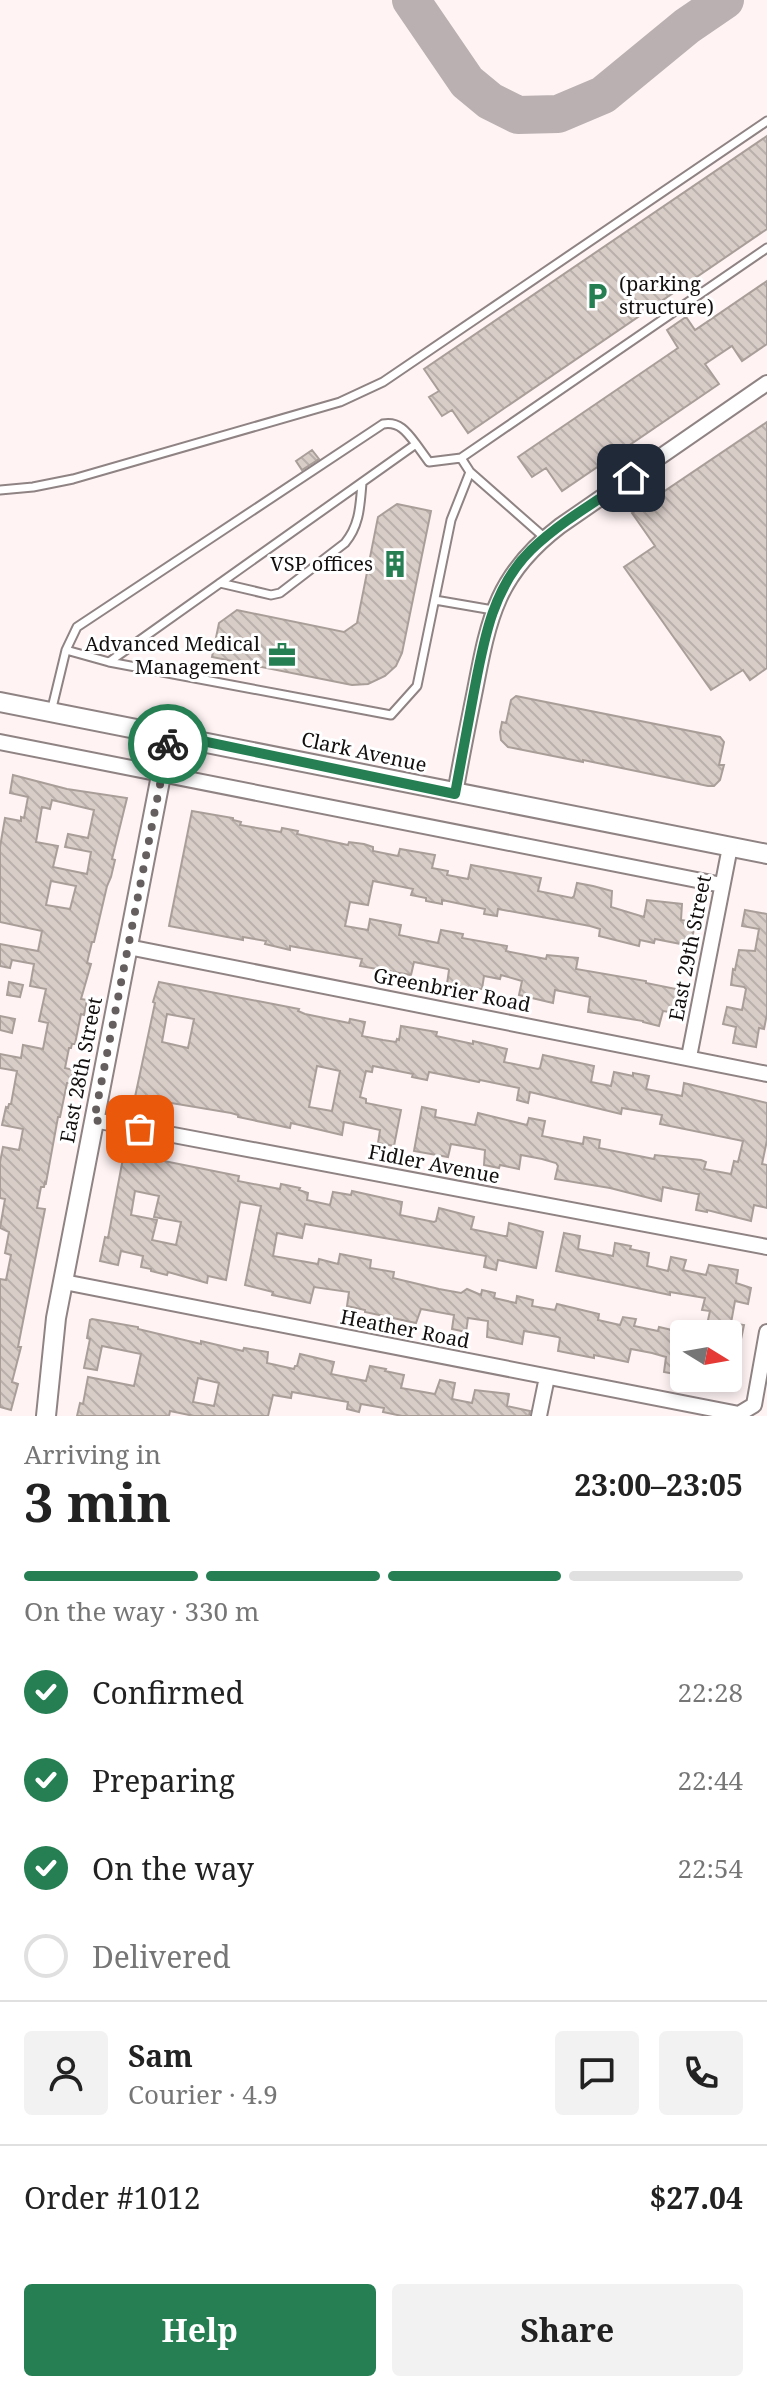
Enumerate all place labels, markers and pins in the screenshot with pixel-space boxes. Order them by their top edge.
place label: (parking structure) [619,270,714,320]
parking icon: (parking structure) [582,281,612,311]
pin [597,444,665,512]
building icon: VSP offices [380,549,410,579]
place label: VSP offices [270,550,373,577]
place label: Advanced Medical Management [85,630,260,680]
office icon: Advanced Medical Management [267,640,297,670]
pin [106,1095,174,1163]

